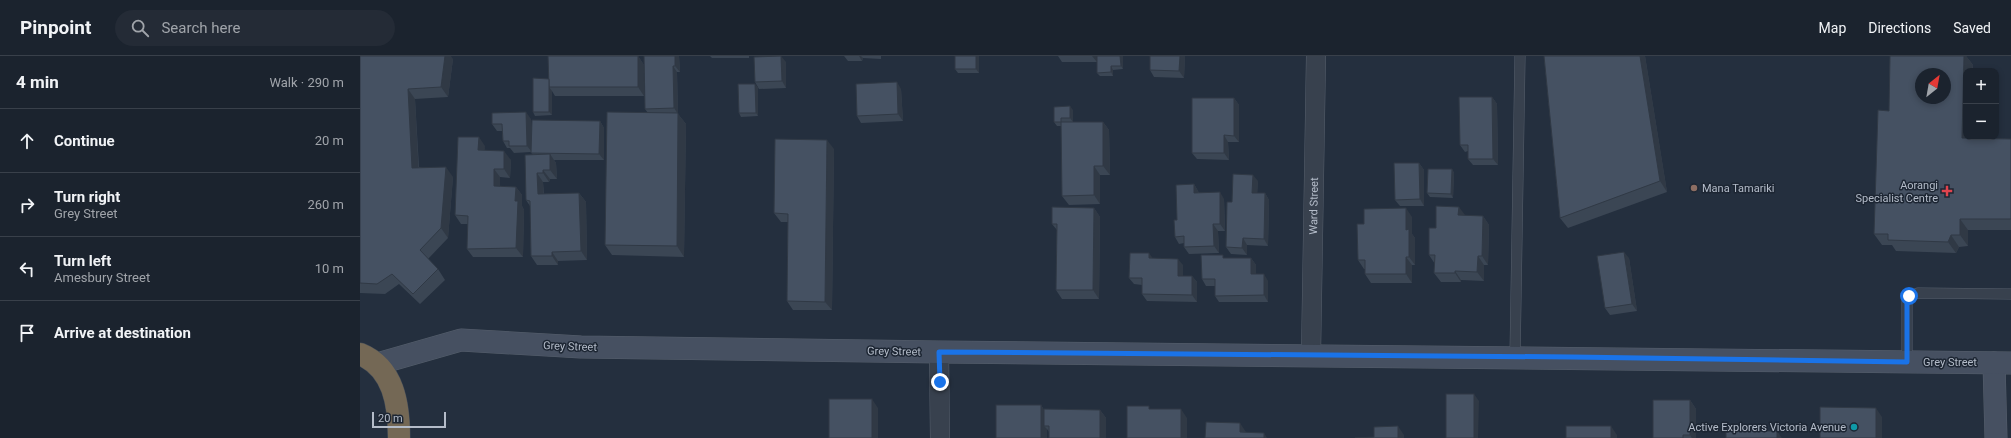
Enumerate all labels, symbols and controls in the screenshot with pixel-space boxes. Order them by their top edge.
search box [115,10,395,46]
text: Pinpoint [20,16,91,39]
icon: search [129,17,151,39]
text: Search here [161,19,240,37]
text: Map [1819,20,1846,36]
text: Directions [1868,20,1931,36]
text: Saved [1953,20,1991,36]
north arrow [1915,68,1951,104]
map controls [1963,68,1999,140]
button: + [1963,68,1999,104]
text: 4 min [16,72,59,92]
text: Walk · 290 m [269,75,344,90]
button: − [1963,104,1999,140]
icon: ahead [16,130,38,152]
text: Continue [54,132,115,150]
text: 20 m [315,133,344,148]
street label: Ward Street [1307,177,1321,235]
place label: Aorangi Specialist Centre [1856,179,1938,205]
place label: Mana Tamariki [1702,182,1774,195]
marker: Mana Tamariki [1689,183,1699,193]
marker: Aorangi Specialist Centre [1941,185,1953,197]
text: Turn right [54,188,120,206]
icon: right [16,194,38,216]
text: 260 m [307,197,344,212]
text: Grey Street [54,206,118,221]
text: Turn left [54,252,111,270]
icon: left [16,258,38,280]
text: 10 m [315,261,344,276]
text: Amesbury Street [54,270,150,285]
route start [1900,287,1918,305]
icon: arrive [16,322,38,344]
text: Arrive at destination [54,324,191,342]
street label: Grey Street [543,339,598,354]
street label: Grey Street [867,345,921,358]
street label: Grey Street [1923,356,1977,369]
route end [931,373,949,391]
scale bar [372,410,446,429]
text: 20 m [378,412,403,425]
place label: Active Explorers Victoria Avenue [1688,421,1846,434]
marker: Active Explorers Victoria Avenue [1849,422,1859,432]

